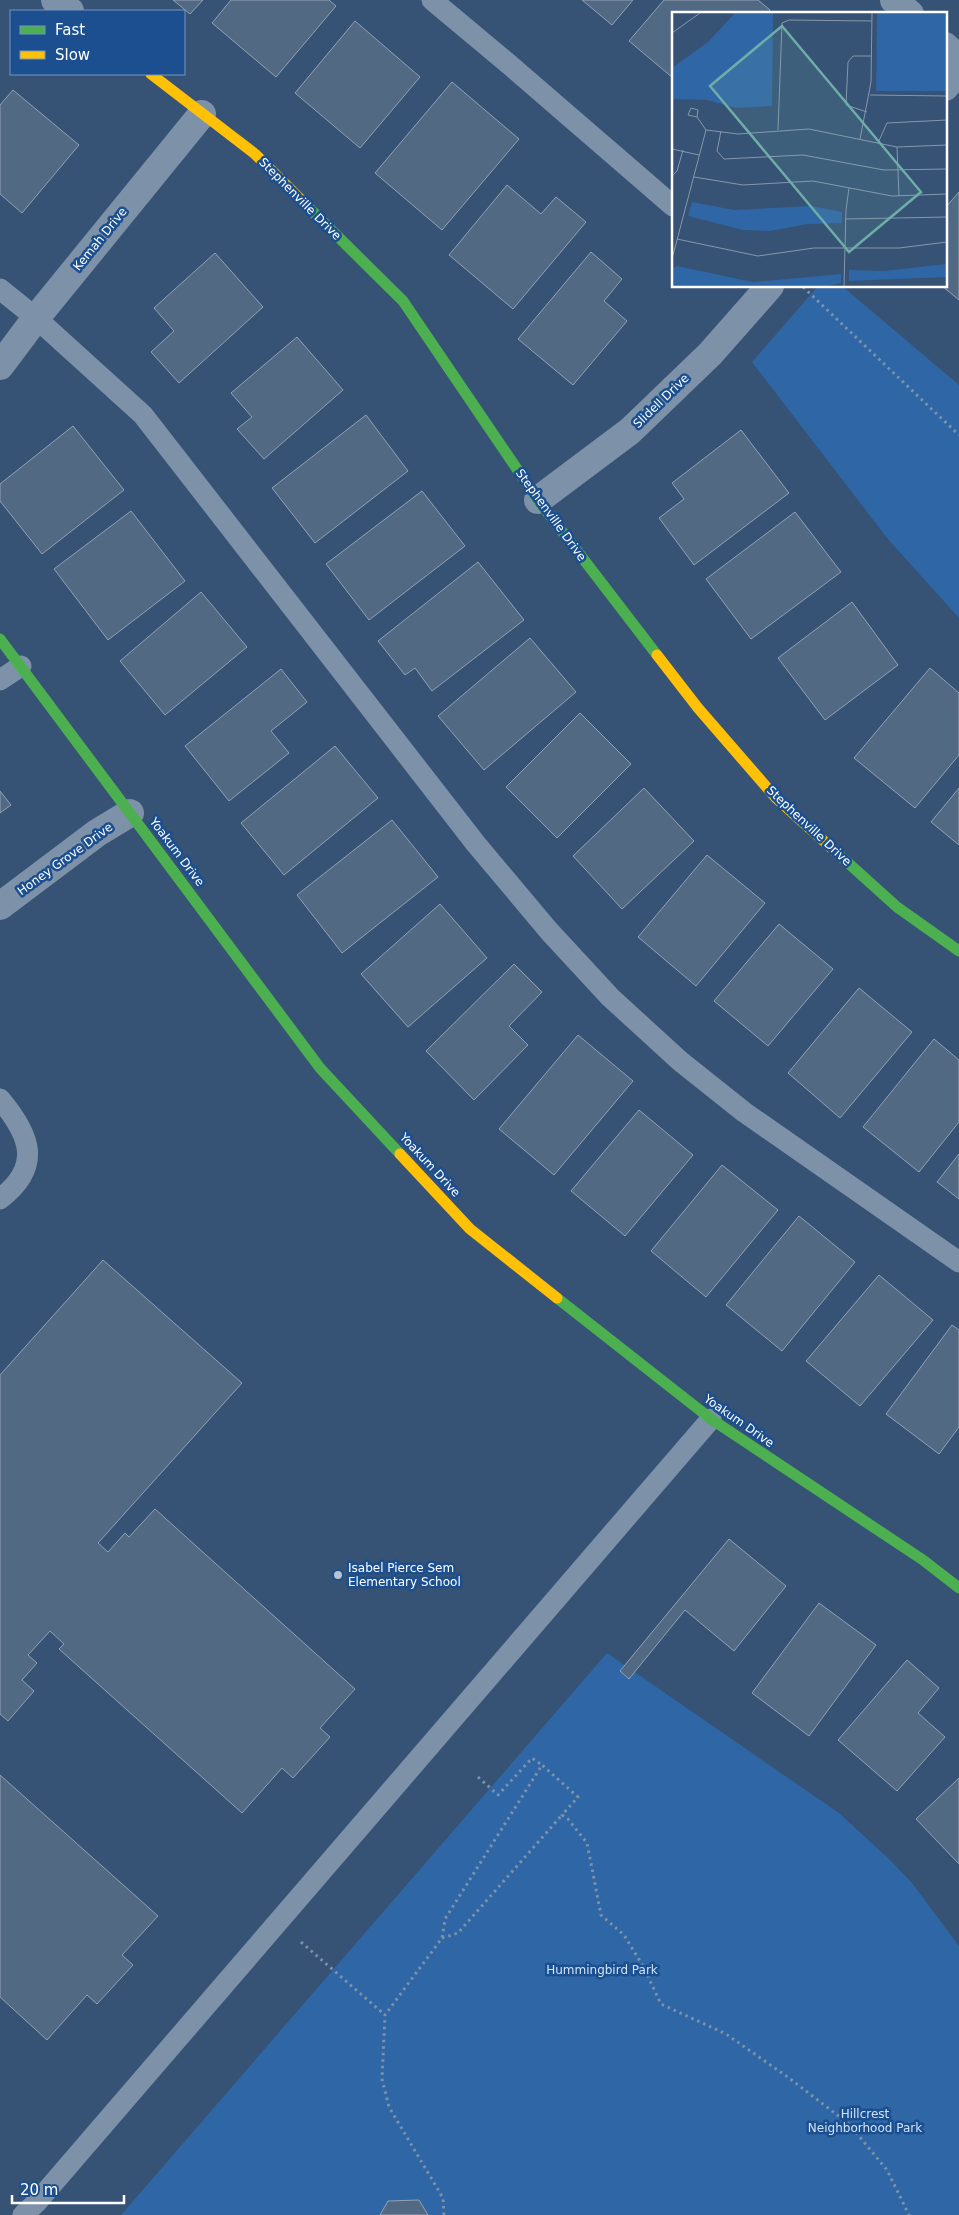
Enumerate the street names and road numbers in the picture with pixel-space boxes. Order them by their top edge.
street label: Stephenville Drive [256,155,344,243]
street label: Kemah Drive [70,205,130,273]
street label: Slidell Drive [630,371,692,431]
street label: Stephenville Drive [513,466,589,564]
street label: Stephenville Drive [764,783,854,869]
street label: Yoakum Drive [146,814,207,889]
street label: Honey Grove Drive [15,820,115,898]
street label: Yoakum Drive [396,1129,463,1200]
street label: Yoakum Drive [701,1391,777,1450]

